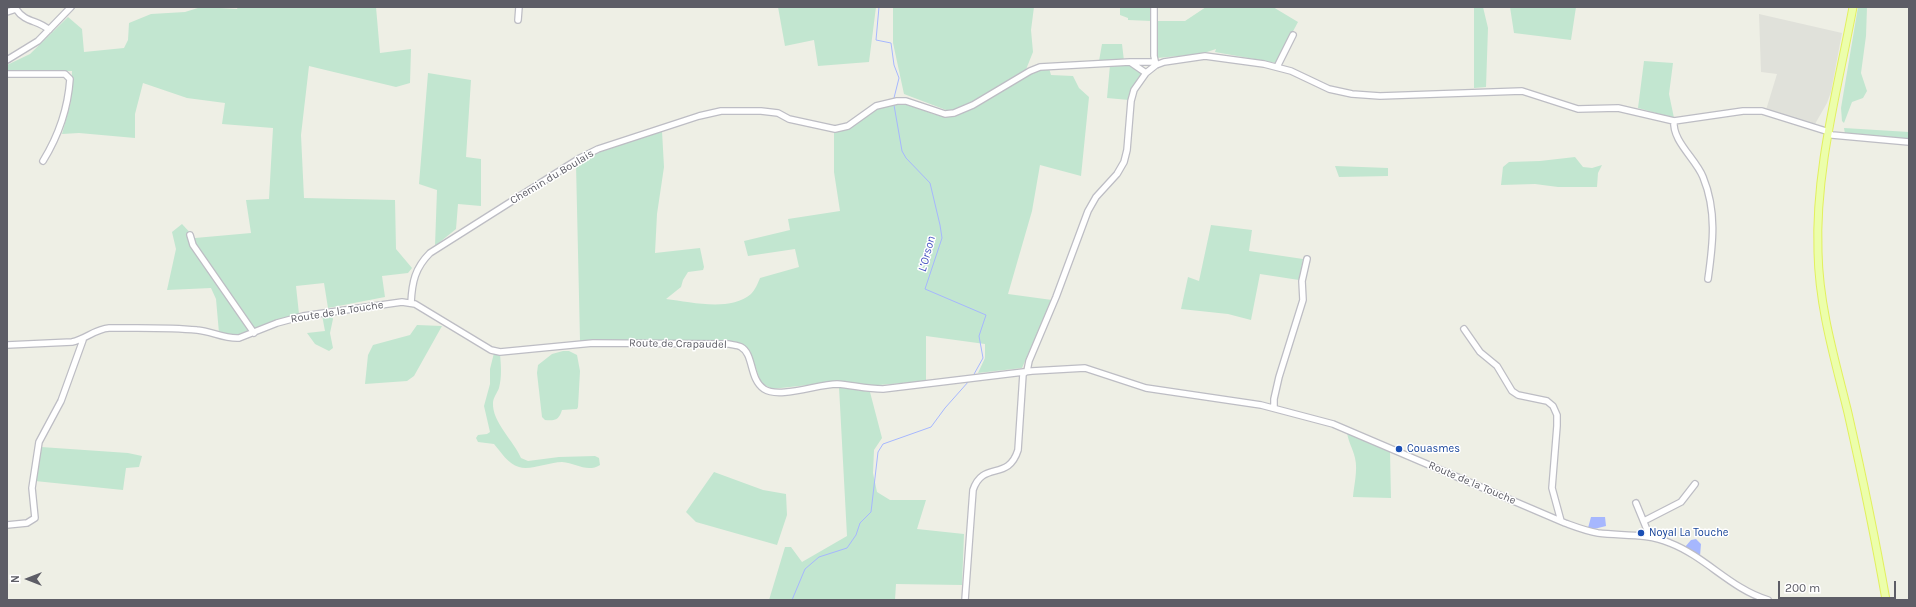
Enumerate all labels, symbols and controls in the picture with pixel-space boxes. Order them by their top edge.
street label: Chemin du Boulais [508,147,596,207]
water label: L’Orson [915,234,939,274]
street label: Route de la Touche [290,298,384,326]
street label: Route de Crapaudel [629,337,727,351]
place label: Couasmes [1407,442,1460,456]
marker: Couasmes [1394,444,1404,454]
street label: Route de la Touche [1426,459,1518,507]
place label: Noyal La Touche [1649,526,1728,540]
marker: Noyal La Touche [1636,528,1646,538]
north arrow [8,559,48,599]
scale bar [1780,573,1898,599]
text: N [9,575,22,583]
text: 200 m [1785,581,1820,595]

